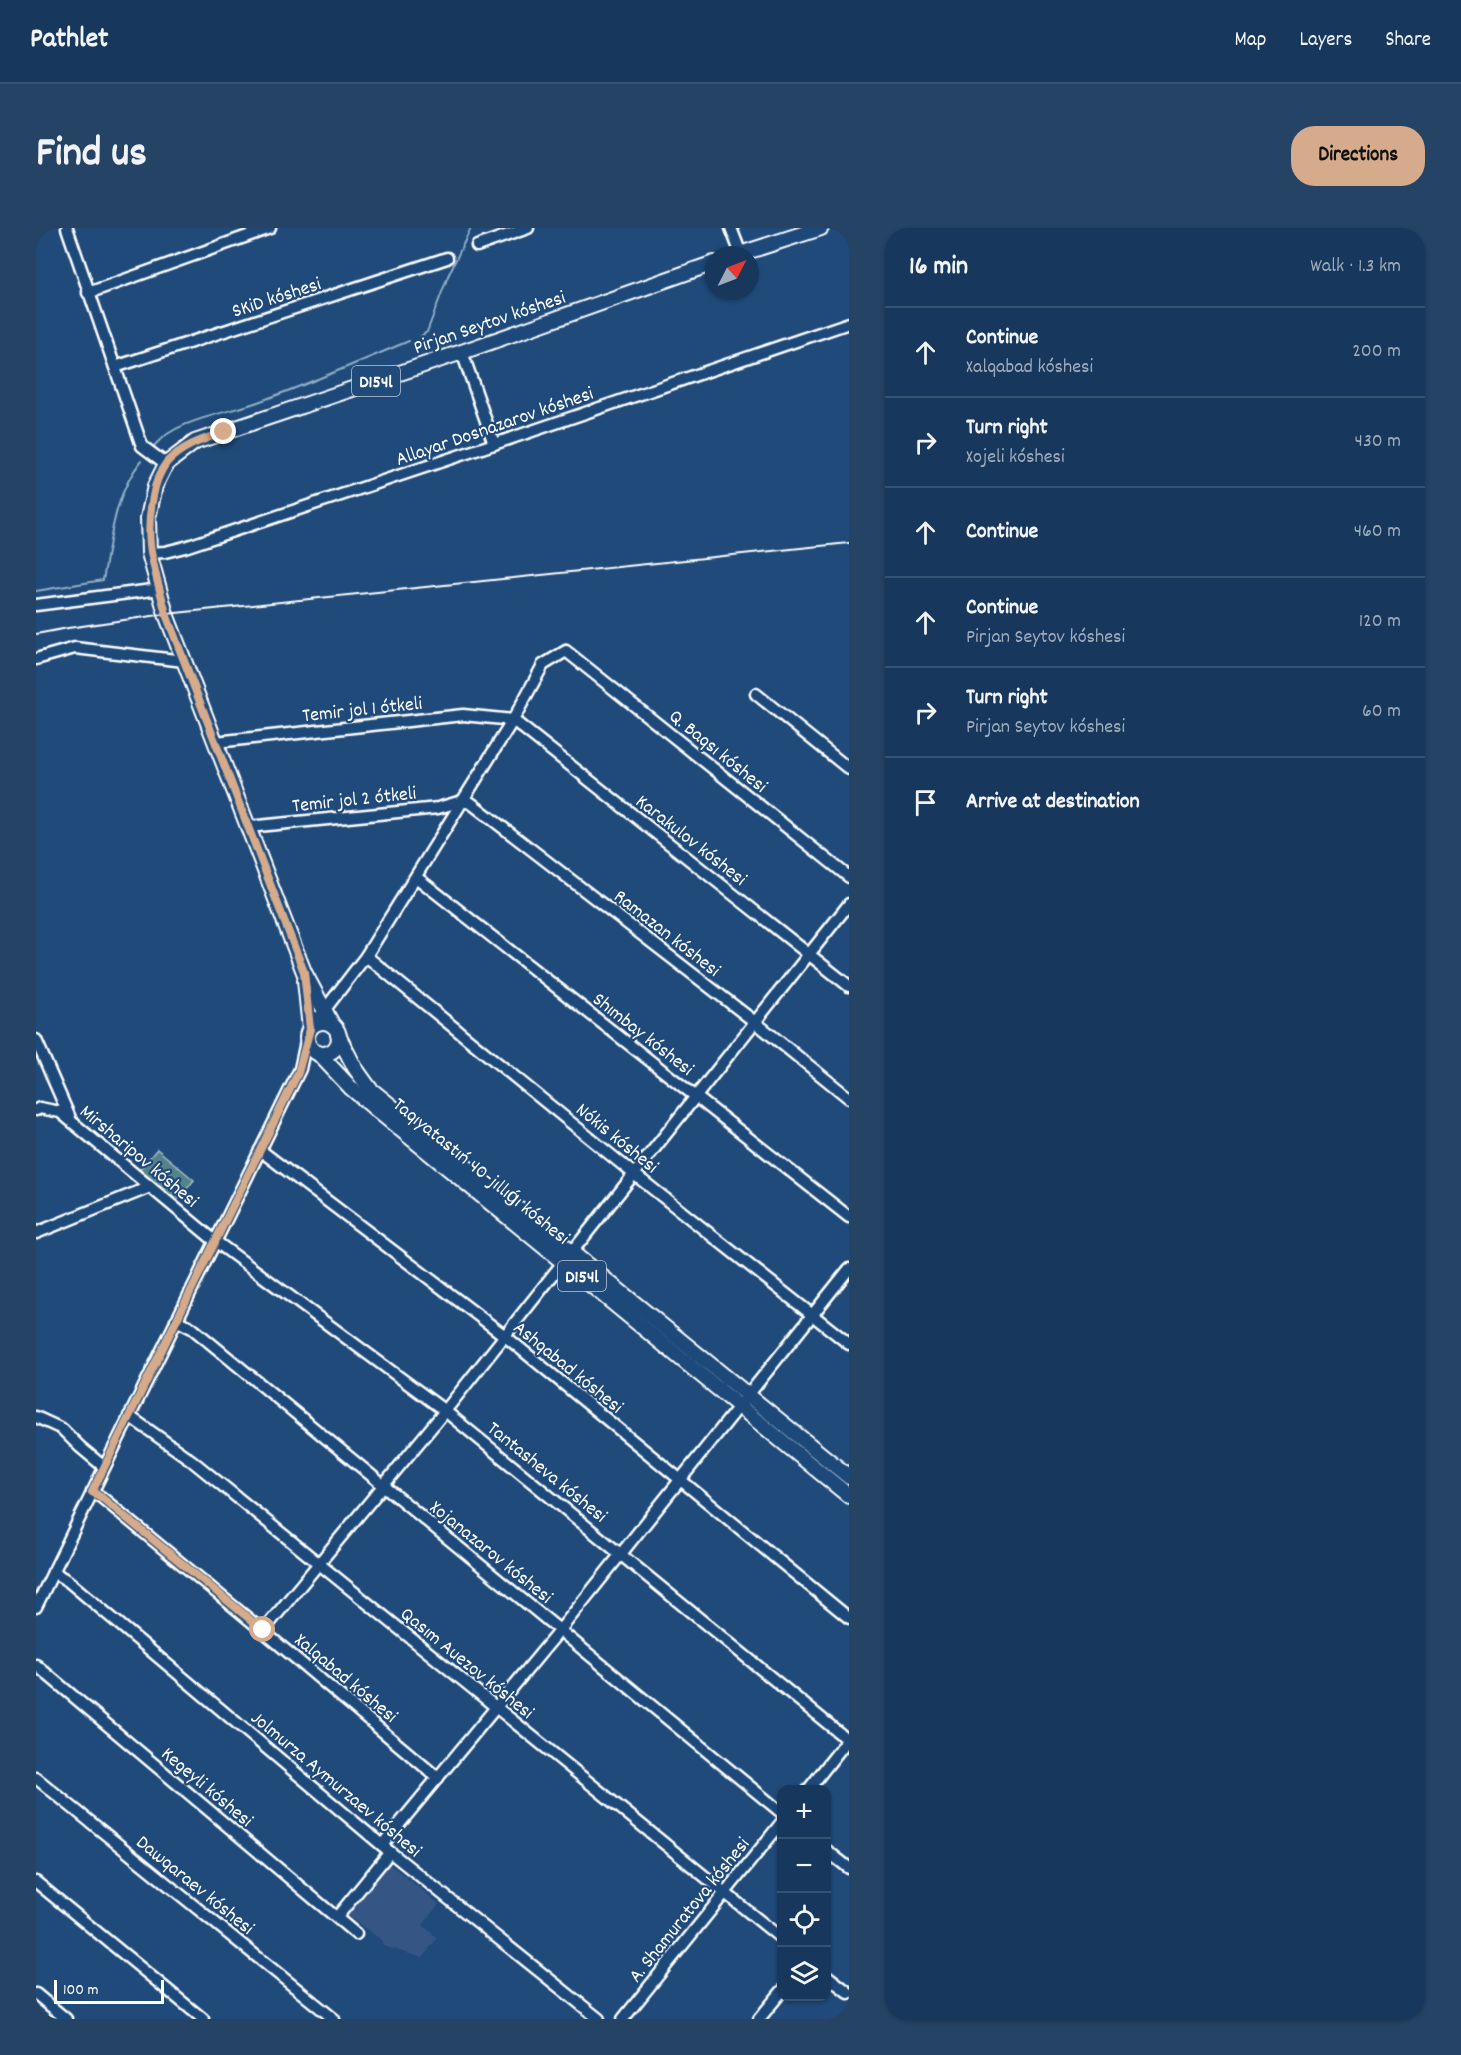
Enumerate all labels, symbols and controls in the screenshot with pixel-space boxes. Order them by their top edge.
text: Pathlet [30,21,108,61]
text: Map [1235,26,1266,56]
text: Layers [1299,26,1352,56]
text: Share [1385,26,1431,56]
text: Find us [36,126,147,186]
button: Directions [1291,126,1425,186]
north arrow [705,246,759,300]
text: 16 min [909,249,968,286]
text: Walk · 1.3 km [1310,253,1401,281]
street label: SKiD kóshesi [229,271,325,326]
street label: Pirjan Seytov kóshesi [410,285,570,363]
text: Continue [966,323,1038,354]
icon: ahead [909,336,942,369]
text: 200 m [1352,338,1401,366]
text: Xalqabad kóshesi [966,354,1093,382]
road number: D154l [352,366,400,396]
street label: Allayar Dosnazarov kóshesi [392,381,598,475]
text: Turn right [966,413,1048,444]
route end [210,418,236,444]
icon: right [909,426,942,459]
text: 430 m [1355,428,1401,456]
text: Xojeli kóshesi [966,444,1065,472]
icon: ahead [909,516,942,549]
text: Continue [966,517,1038,548]
text: 460 m [1354,518,1401,546]
text: Continue [966,593,1038,624]
icon: ahead [909,606,942,639]
text: 120 m [1359,608,1401,636]
text: Pirjan Seytov kóshesi [966,624,1125,652]
text: Turn right [966,683,1048,714]
street label: Temir jol 1 ótkeli [301,691,424,731]
icon: right [909,696,942,729]
text: 60 m [1362,698,1401,726]
street label: Q. Baqsı kóshesi [662,704,773,801]
text: Pirjan Seytov kóshesi [966,714,1125,742]
street label: Temir jol 2 ótkeli [291,781,418,821]
icon: arrive [909,786,942,819]
text: Arrive at destination [966,787,1140,818]
street label: Karakulov kóshesi [629,789,752,894]
street label: Ramazan kóshesi [607,884,726,985]
street label: Shımbay kóshesi [586,987,699,1084]
street label: Taqıyatastıń 40-jıllıǵı kóshesi [386,1092,575,1253]
street label: Nókis kóshesi [569,1097,664,1182]
street label: Mirsharipov kóshesi [73,1099,204,1216]
road number: D154l [558,1261,606,1291]
street label: Ashqabad kóshesi [506,1315,628,1422]
street label: Tantasheva kóshesi [480,1416,613,1531]
street label: Xojanazarov kóshesi [423,1495,558,1612]
street label: Qasım Auezov kóshesi [393,1602,539,1727]
route start [249,1616,275,1642]
street label: Xalqabad kóshesi [287,1628,403,1731]
street label: Jolmurza Aymurzaev kóshesi [244,1705,427,1865]
street label: Kegeyli kóshesi [154,1741,258,1835]
map controls [777,1785,831,2001]
button: + [777,1785,831,1839]
street label: Dawqaraev kóshesi [129,1830,260,1943]
street label: A. Shamuratova kóshesi [623,1832,758,1989]
button: − [777,1839,831,1893]
button: locate [777,1893,831,1947]
button: layers [777,1947,831,2001]
scale bar [54,1977,164,2004]
text: 100 m [63,1979,99,2002]

